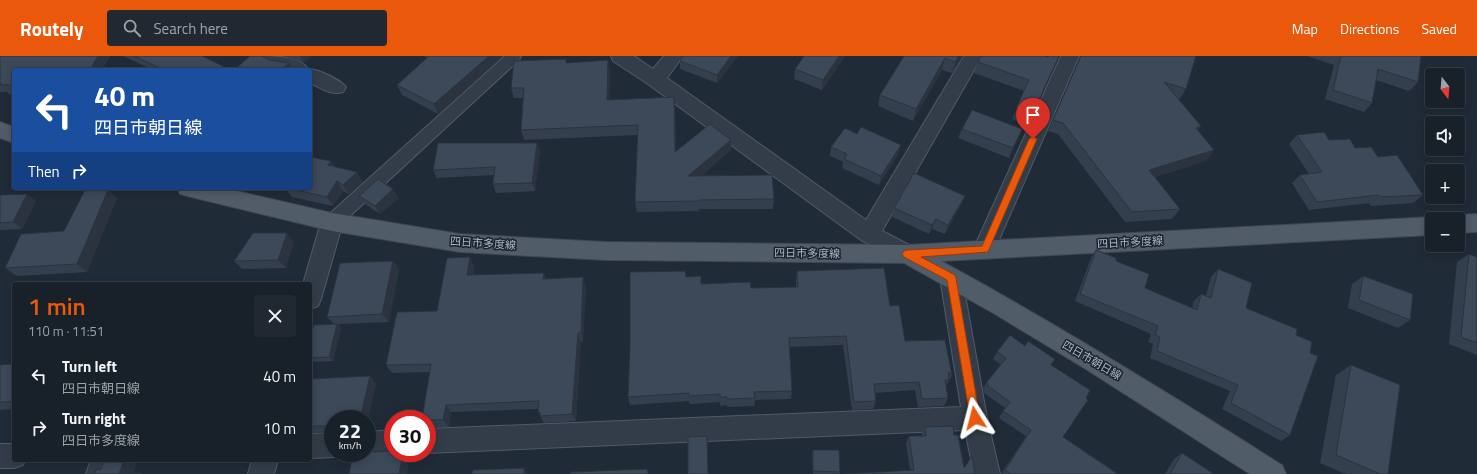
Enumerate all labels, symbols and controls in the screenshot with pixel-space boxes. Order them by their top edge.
search box [107,10,387,46]
text: Routely [20,14,83,43]
icon: search [121,17,143,39]
text: Search here [153,17,228,40]
text: Map [1292,18,1318,39]
text: Directions [1340,18,1399,39]
text: Saved [1421,18,1457,39]
north arrow [1425,68,1465,108]
map controls [1425,68,1465,252]
text: 40 m [94,74,155,117]
icon: left [28,84,80,136]
pin [1016,98,1050,139]
icon: arrive [1022,104,1044,126]
text: 四日市朝日線 [94,114,202,141]
button: sound [1425,116,1465,156]
text: Then [28,160,60,183]
icon: right [68,160,90,182]
button: + [1425,164,1465,204]
button: − [1425,212,1465,252]
street label: 四日市多度線 [1097,232,1163,252]
street label: 四日市多度線 [450,233,516,253]
street label: 四日市多度線 [774,244,840,262]
text: 1 min [28,288,86,324]
button: close [254,295,296,337]
text: 110 m · 11:51 [28,321,104,341]
street label: 四日市朝日線 [1059,337,1125,383]
text: Turn left [62,355,117,378]
icon: left [28,365,50,387]
text: 40 m [263,365,296,388]
text: 四日市朝日線 [62,378,140,398]
position arrow [954,397,996,439]
text: Turn right [62,407,126,430]
speed limit sign: 30 [384,410,436,462]
text: 22 [339,415,361,446]
icon: right [28,417,50,439]
text: 10 m [263,417,296,440]
text: 四日市多度線 [62,430,140,450]
text: km/h [339,438,361,453]

